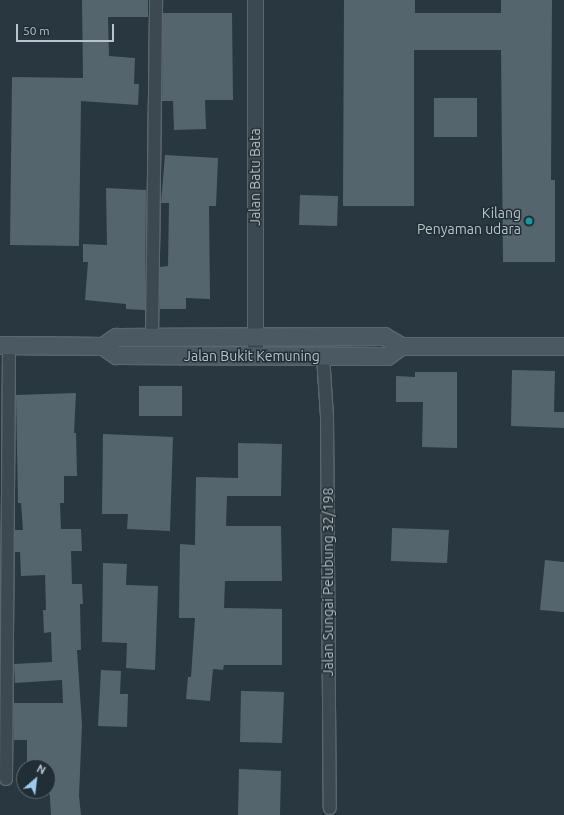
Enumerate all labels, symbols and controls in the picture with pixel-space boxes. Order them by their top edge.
scale bar [18,16,116,42]
text: 50 m [23,24,50,37]
street label: Jalan Batu Bata [247,128,263,226]
place label: Kilang Penyaman udara [417,205,521,238]
marker: Kilang Penyaman udara [524,216,534,226]
street label: Jalan Bukit Kemuning [184,348,320,364]
street label: Jalan Sungai Pelubung 32/198 [320,488,336,676]
north arrow [16,759,56,799]
text: N [35,762,48,777]

